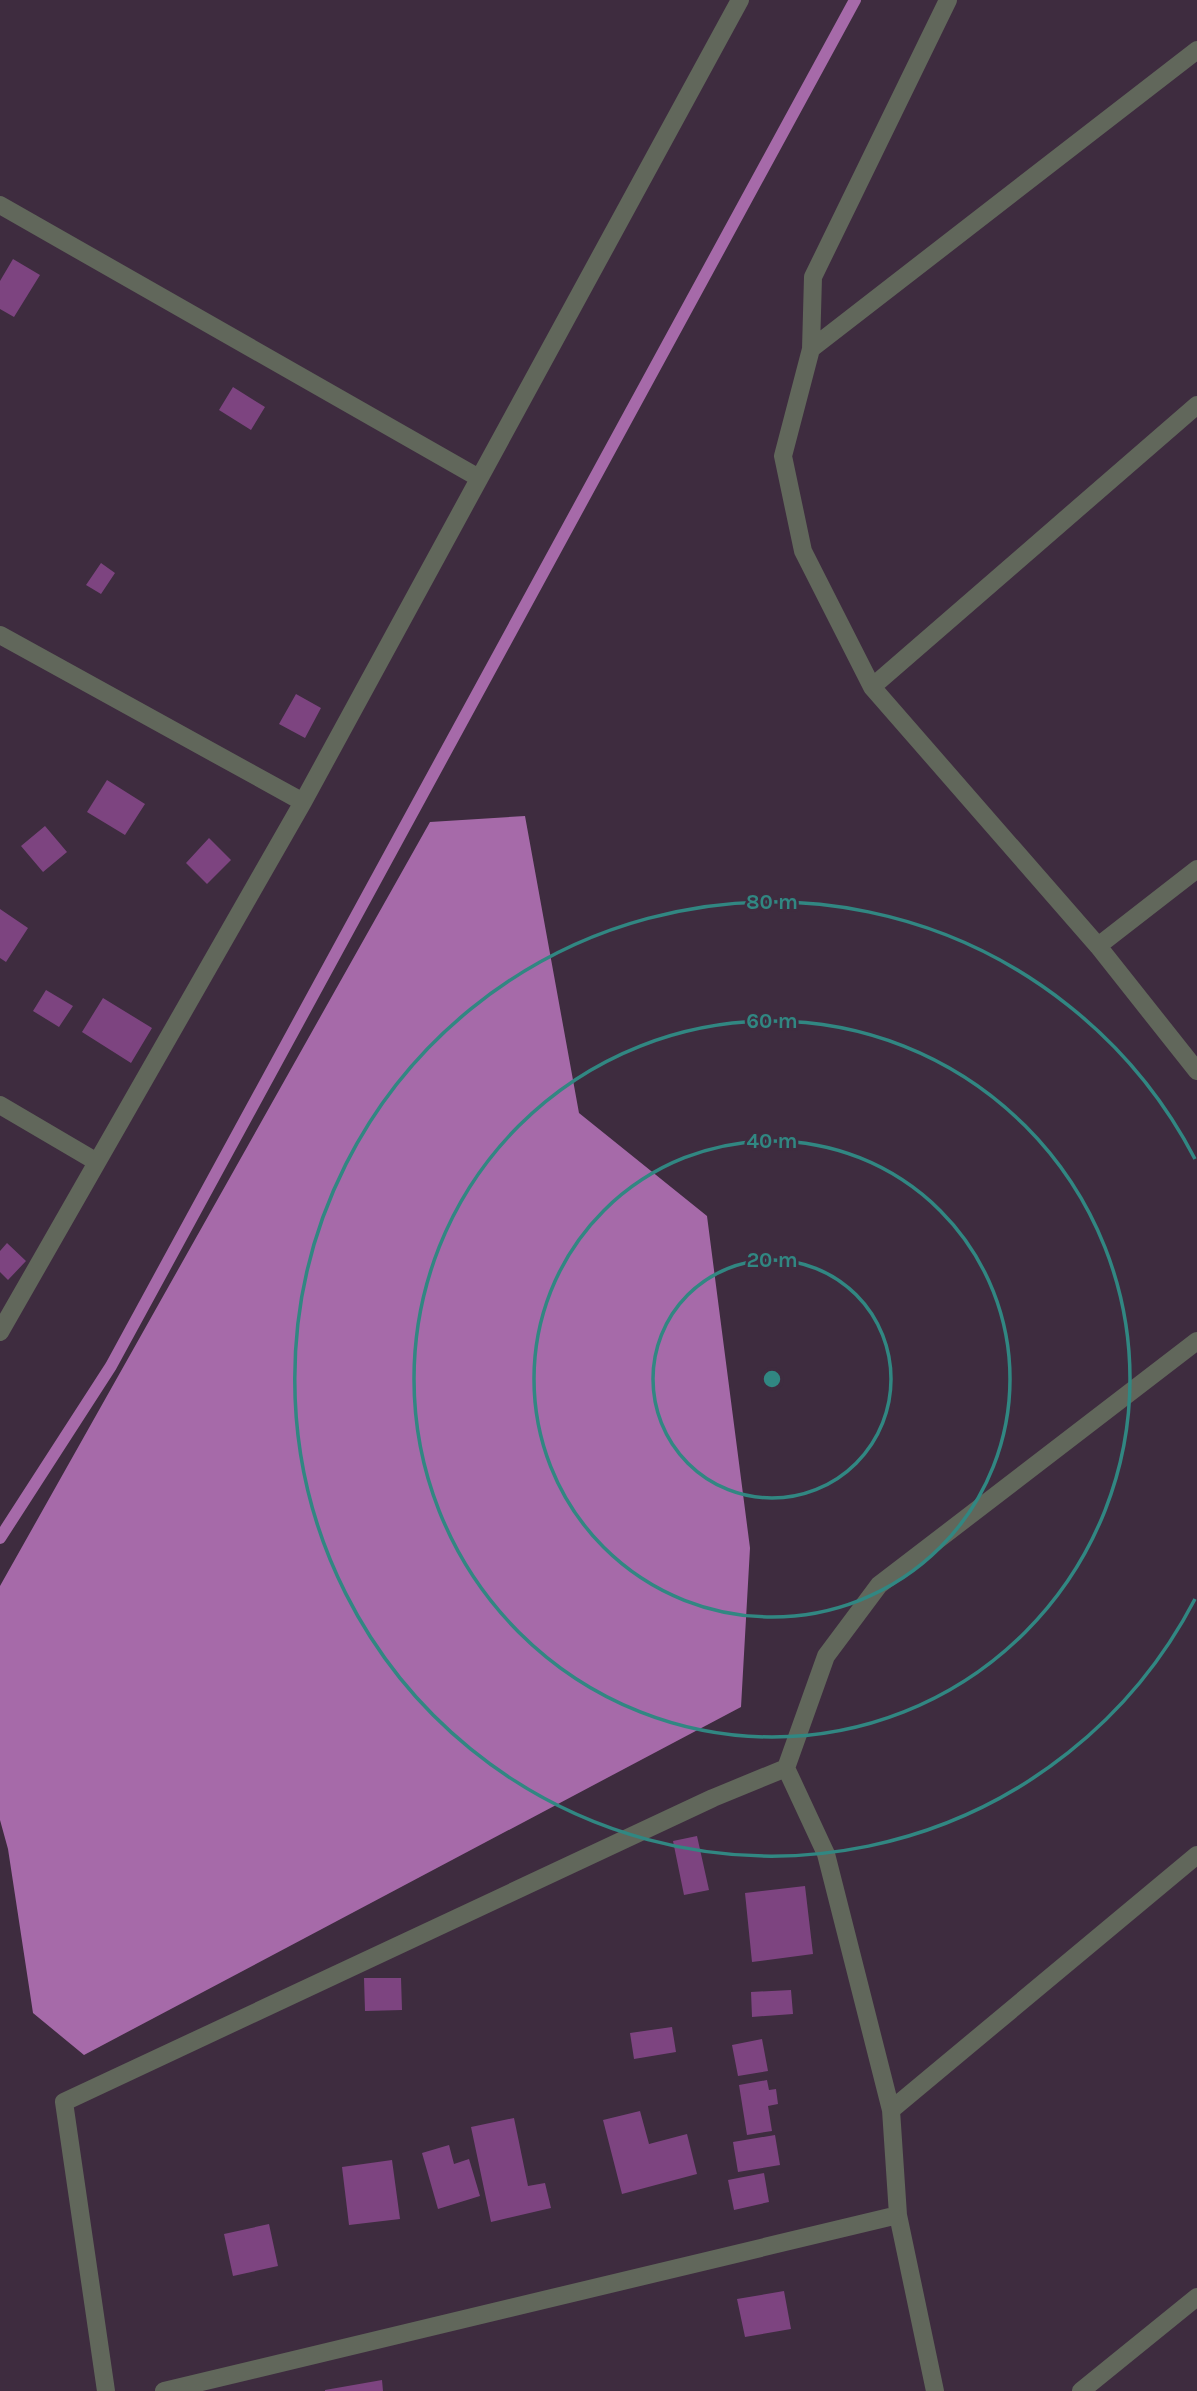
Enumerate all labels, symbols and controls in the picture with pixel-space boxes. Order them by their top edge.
text: 80 m [746,890,798,914]
text: 60 m [746,1009,798,1033]
text: 40 m [746,1129,798,1153]
text: 20 m [746,1248,798,1272]
centre of rings [760,1367,784,1391]

